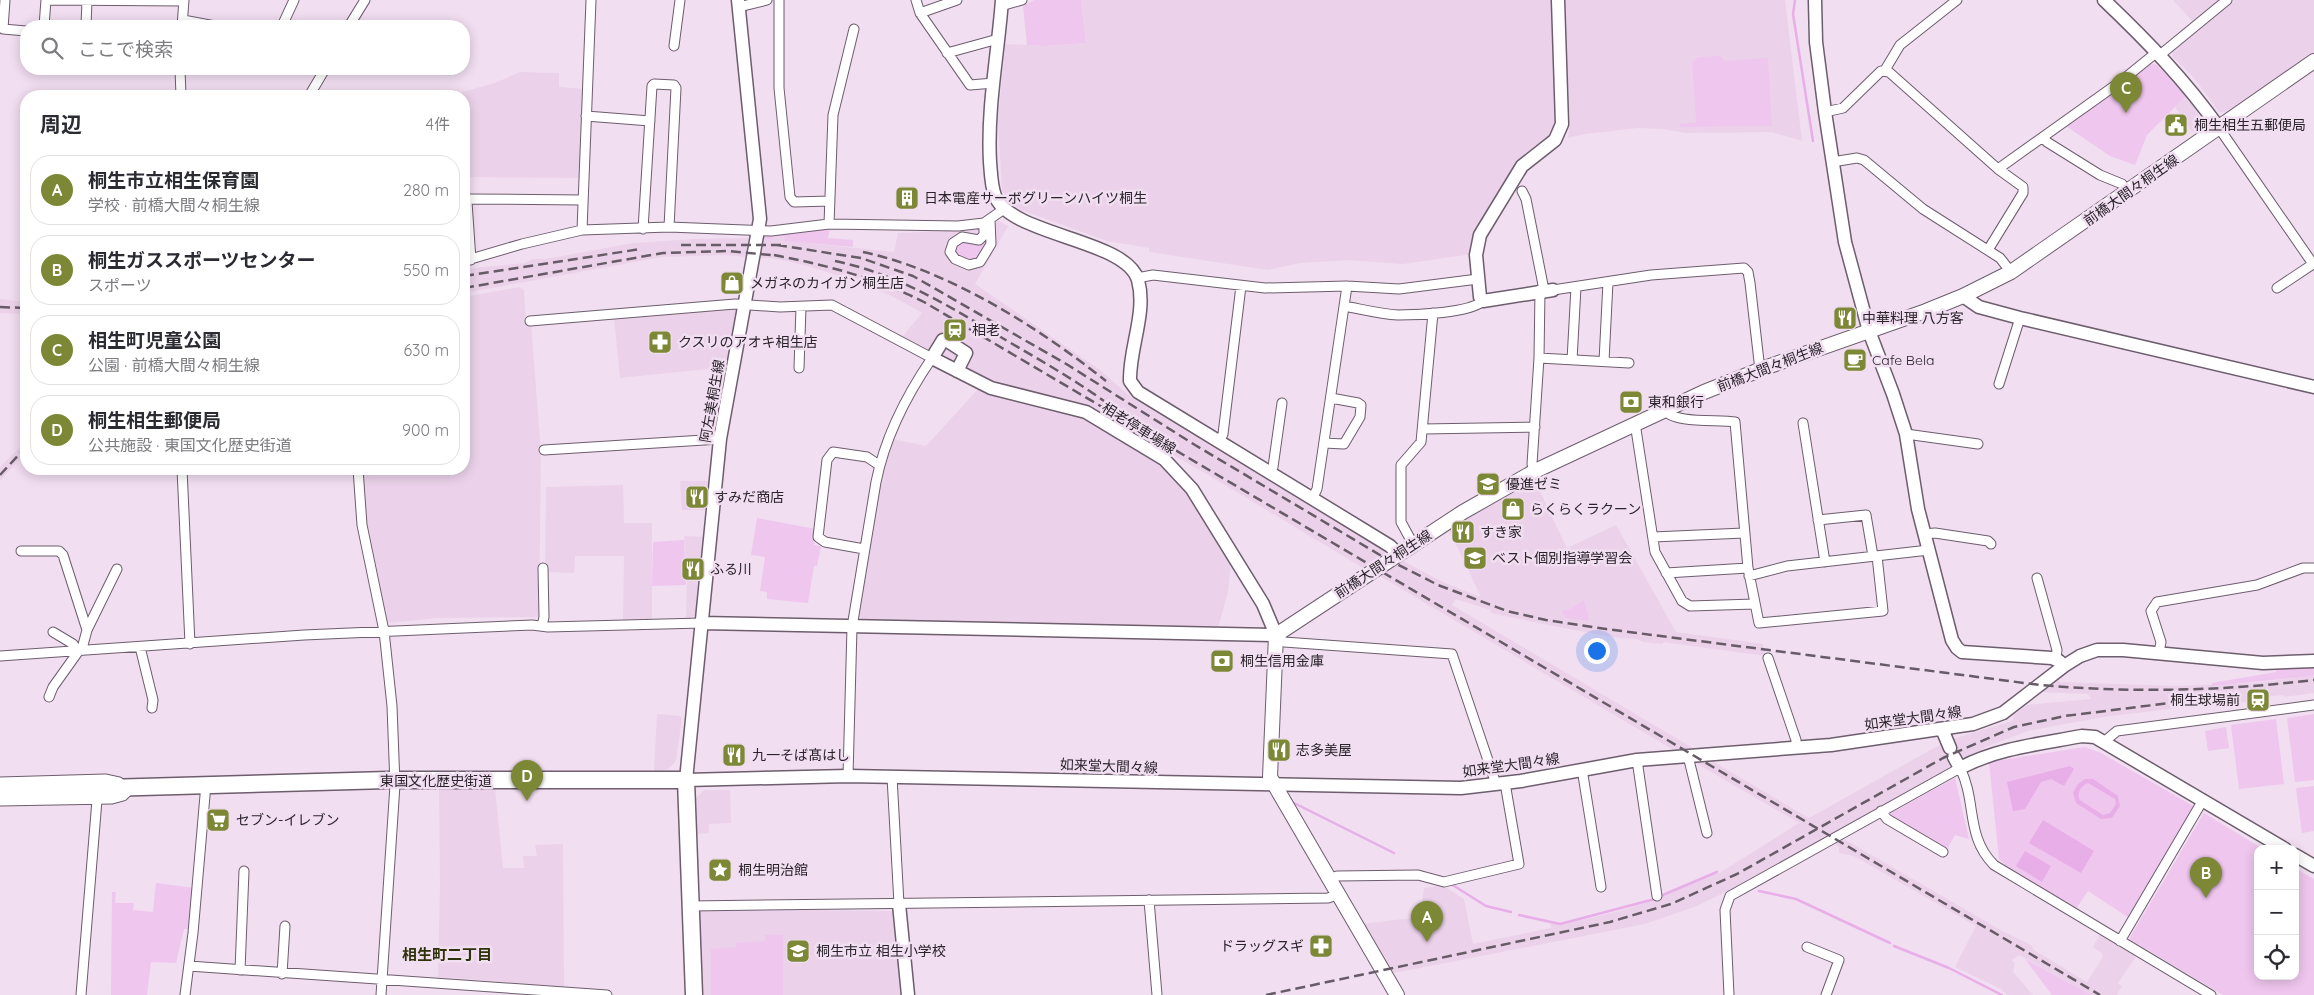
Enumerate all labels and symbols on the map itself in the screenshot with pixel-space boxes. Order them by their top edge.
pin: C [2110,72,2142,113]
public building icon: 桐生相生五郵便局 [2163,112,2189,138]
place label: 桐生相生五郵便局 [2194,116,2306,134]
street label: 前橋大間々桐生線 [2080,151,2182,229]
building icon: 日本電産サーボグリーンハイツ桐生 [894,185,920,211]
place label: 日本電産サーボグリーンハイツ桐生 [924,189,1147,207]
shop icon: メガネのカイガン桐生店 [719,270,745,296]
place label: メガネのカイガン桐生店 [750,274,904,292]
restaurant icon: 中華料理 八方客 [1832,305,1858,331]
place label: 中華料理 八方客 [1862,309,1964,327]
station icon: 相老 [942,317,968,343]
place label: 相老 [972,321,1000,339]
pharmacy icon: クスリのアオキ相生店 [647,329,673,355]
place label: クスリのアオキ相生店 [678,333,818,351]
street label: 前橋大間々桐生線 [1714,339,1826,395]
cafe icon: Cafe Bela [1842,347,1868,373]
place label: Cafe Bela [1872,351,1935,369]
street label: 阿左美桐生線 [696,358,728,444]
bank icon: 東和銀行 [1618,389,1644,415]
place label: 東和銀行 [1648,393,1704,411]
street label: 相老停車場線 [1099,398,1179,458]
school or university icon: 優進ゼミ [1475,471,1501,497]
place label: 優進ゼミ [1506,475,1562,493]
restaurant icon: すみだ商店 [684,484,710,510]
place label: すみだ商店 [714,488,784,506]
shop icon: らくらくラクーン [1500,496,1526,522]
place label: らくらくラクーン [1530,500,1641,518]
restaurant icon: すき家 [1450,519,1476,545]
place label: すき家 [1480,523,1522,541]
street label: 前橋大間々桐生線 [1331,526,1435,602]
school or university icon: ベスト個別指導学習会 [1462,545,1488,571]
place label: ベスト個別指導学習会 [1492,549,1632,567]
restaurant icon: ふる川 [680,556,706,582]
place label: ふる川 [710,560,752,578]
your location [1584,638,1610,664]
bank icon: 桐生信用金庫 [1209,648,1235,674]
place label: 桐生信用金庫 [1240,652,1324,670]
station icon: 桐生球場前 [2245,687,2271,713]
place label: 桐生球場前 [2170,691,2240,709]
street label: 如来堂大間々線 [1863,702,1963,734]
restaurant icon: 志多美屋 [1266,737,1292,763]
place label: 志多美屋 [1296,741,1352,759]
restaurant icon: 九一そば髙はし [721,742,747,768]
place label: 九一そば髙はし [752,746,850,764]
street label: 如来堂大間々線 [1461,749,1561,781]
street label: 如来堂大間々線 [1060,755,1158,777]
pin: D [511,760,543,801]
street label: 東国文化歴史街道 [380,772,492,790]
supermarket icon: セブン-イレブン [205,807,231,833]
place label: セブン-イレブン [236,811,339,829]
place icon: 桐生明治館 [707,857,733,883]
pin: B [2190,857,2222,898]
place label: 桐生明治館 [738,861,808,879]
pin: A [1411,901,1443,942]
pharmacy icon: ドラッグスギ [1308,933,1334,959]
place label: ドラッグスギ [1220,937,1304,955]
school or university icon: 桐生市立 相生小学校 [785,938,811,964]
place label: 桐生市立 相生小学校 [816,942,946,960]
district label: 相生町二丁目 [402,945,492,964]

